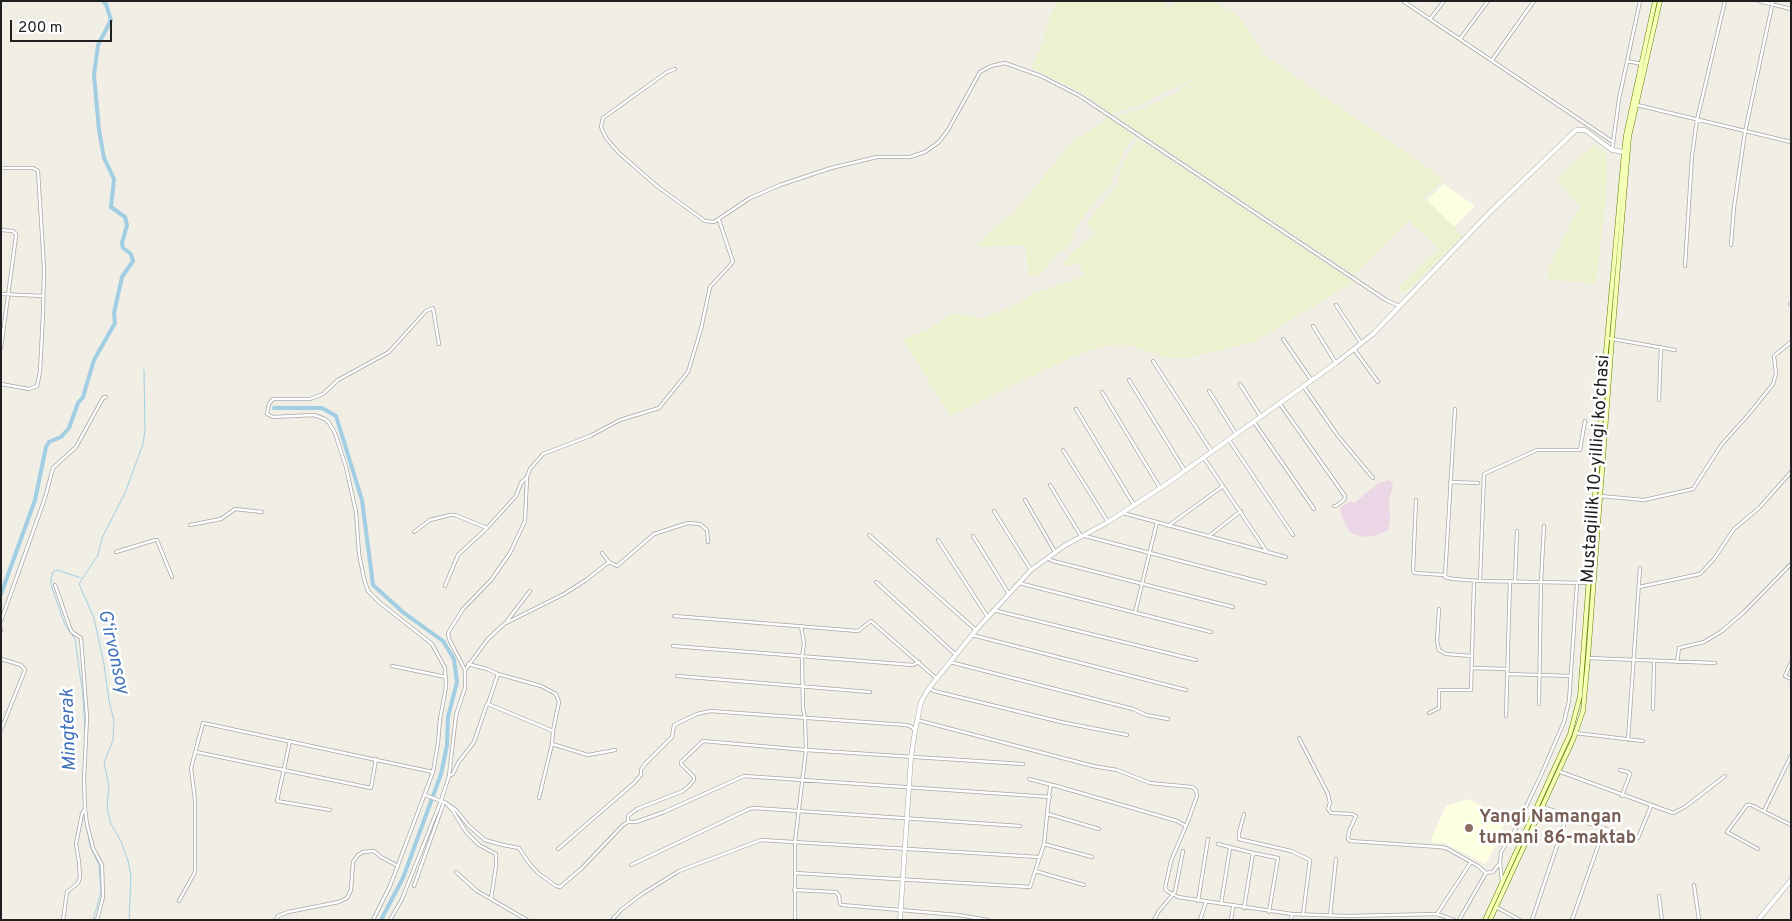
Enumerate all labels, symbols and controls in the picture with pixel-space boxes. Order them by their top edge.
scale bar [12,10,115,42]
text: 200 m [18,19,63,38]
street label: Mustaqillik 10-yilligi ko'chasi [1578,354,1616,584]
water label: G‘irvonsoy [91,608,133,696]
water label: Mingterak [57,688,83,772]
place label: Yangi Namangan tumani 86-maktab [1479,807,1636,850]
marker: Yangi Namangan tumani 86-maktab [1463,822,1475,834]

